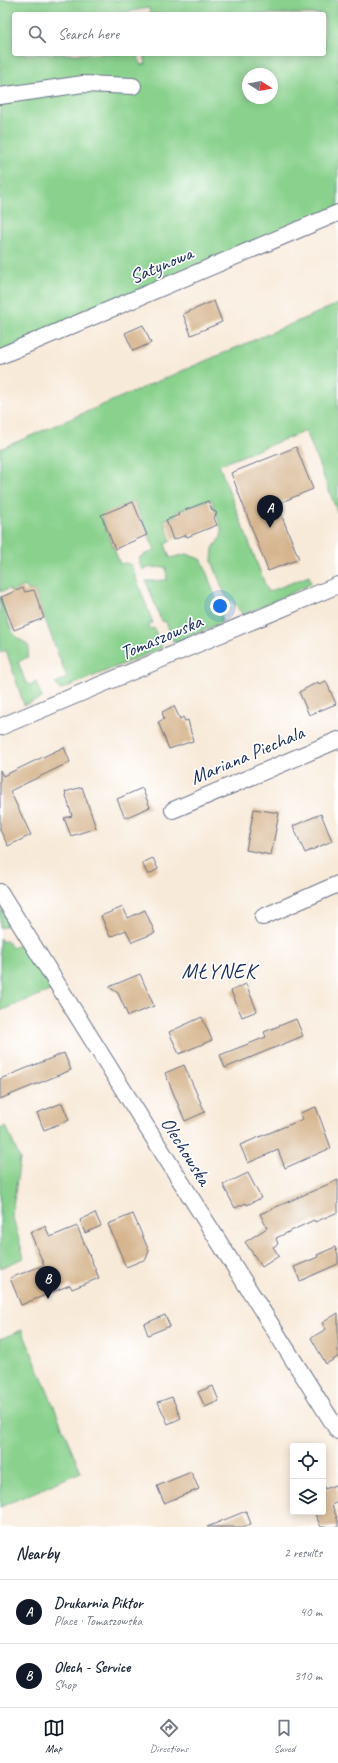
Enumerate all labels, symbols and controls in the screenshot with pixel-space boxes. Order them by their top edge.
search box [12,12,326,56]
icon: search [26,23,48,45]
text: Search here [58,25,119,44]
north arrow [242,68,278,104]
street label: Satynowa [126,240,198,289]
pin: A [257,495,283,528]
your location [210,596,230,616]
street label: Tomaszowska [116,608,207,666]
street label: Mariana Piechala [186,719,310,790]
district label: MŁYNEK [182,958,260,984]
street label: Olechowska [155,1112,218,1191]
pin: B [35,1266,61,1299]
map controls [290,1443,326,1515]
button: locate [290,1443,326,1479]
button: layers [290,1479,326,1515]
text: Nearby [16,1543,59,1564]
text: 2 results [284,1545,322,1561]
text: Drukarnia Piktor [54,1594,143,1613]
text: A [26,1604,32,1620]
text: 40 m [300,1604,322,1620]
text: Place · Tomaszowska [54,1613,142,1629]
text: Olech - Service [54,1658,130,1677]
text: B [26,1668,32,1684]
text: 310 m [294,1668,322,1684]
text: Shop [54,1677,76,1693]
tab: Map [43,1717,65,1755]
tab: Directions [150,1717,188,1755]
tab: Saved [273,1717,295,1755]

